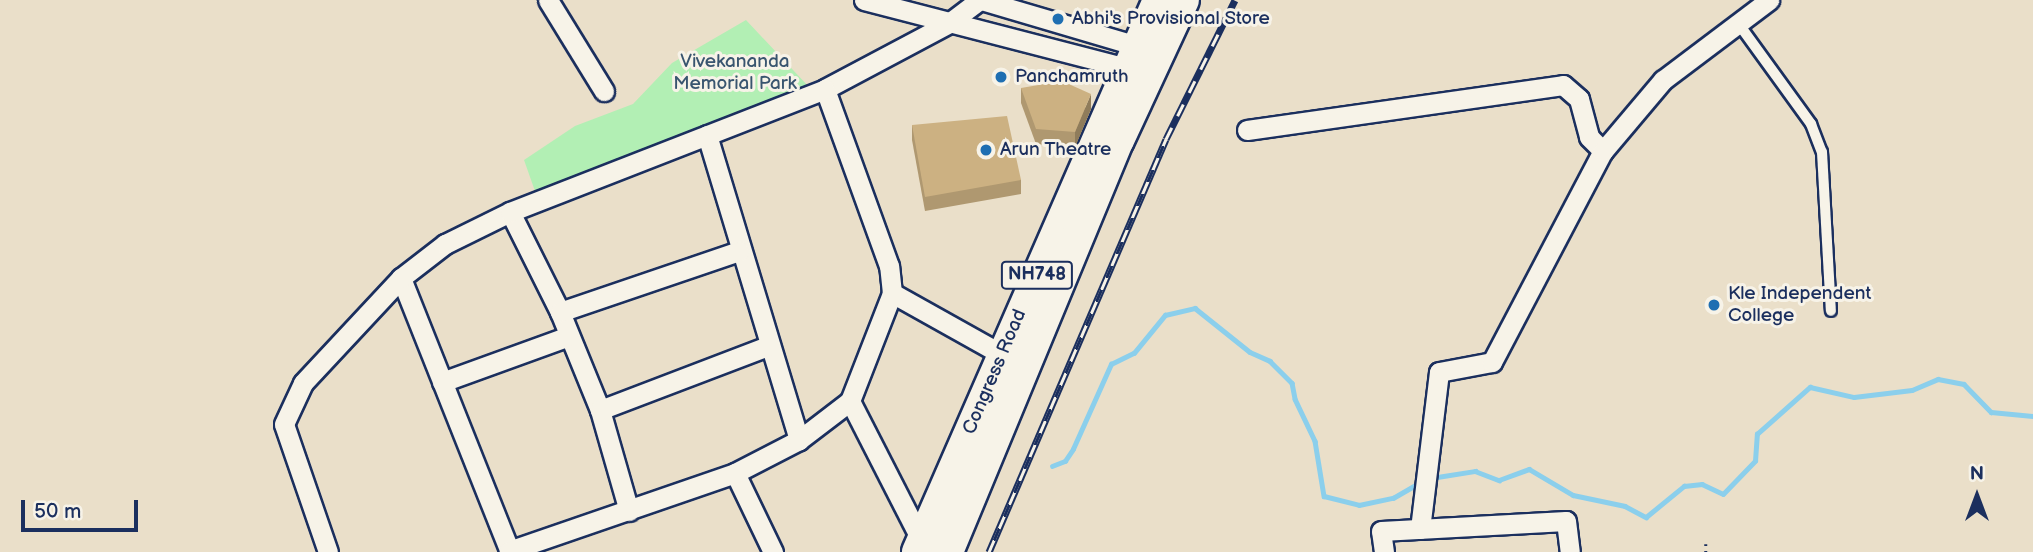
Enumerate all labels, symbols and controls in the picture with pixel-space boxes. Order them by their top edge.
place label: Abhi's Provisional Store [1072,8,1270,30]
marker: Abhi's Provisional Store [1050,11,1066,27]
park label: Vivekananda Memorial Park [673,51,797,95]
place label: Panchamruth [1015,66,1129,88]
marker: Panchamruth [993,69,1009,85]
place label: Arun Theatre [1000,139,1112,161]
marker: Arun Theatre [978,142,994,158]
road number: NH748 [1000,260,1074,290]
place label: Kle Independent College [1728,283,1871,327]
marker: Kle Independent College [1706,297,1722,313]
street label: Congress Road [958,306,1032,438]
north arrow [1942,461,2012,531]
text: N [1970,463,1984,486]
scale bar [24,486,142,530]
text: 50 m [34,499,81,524]

